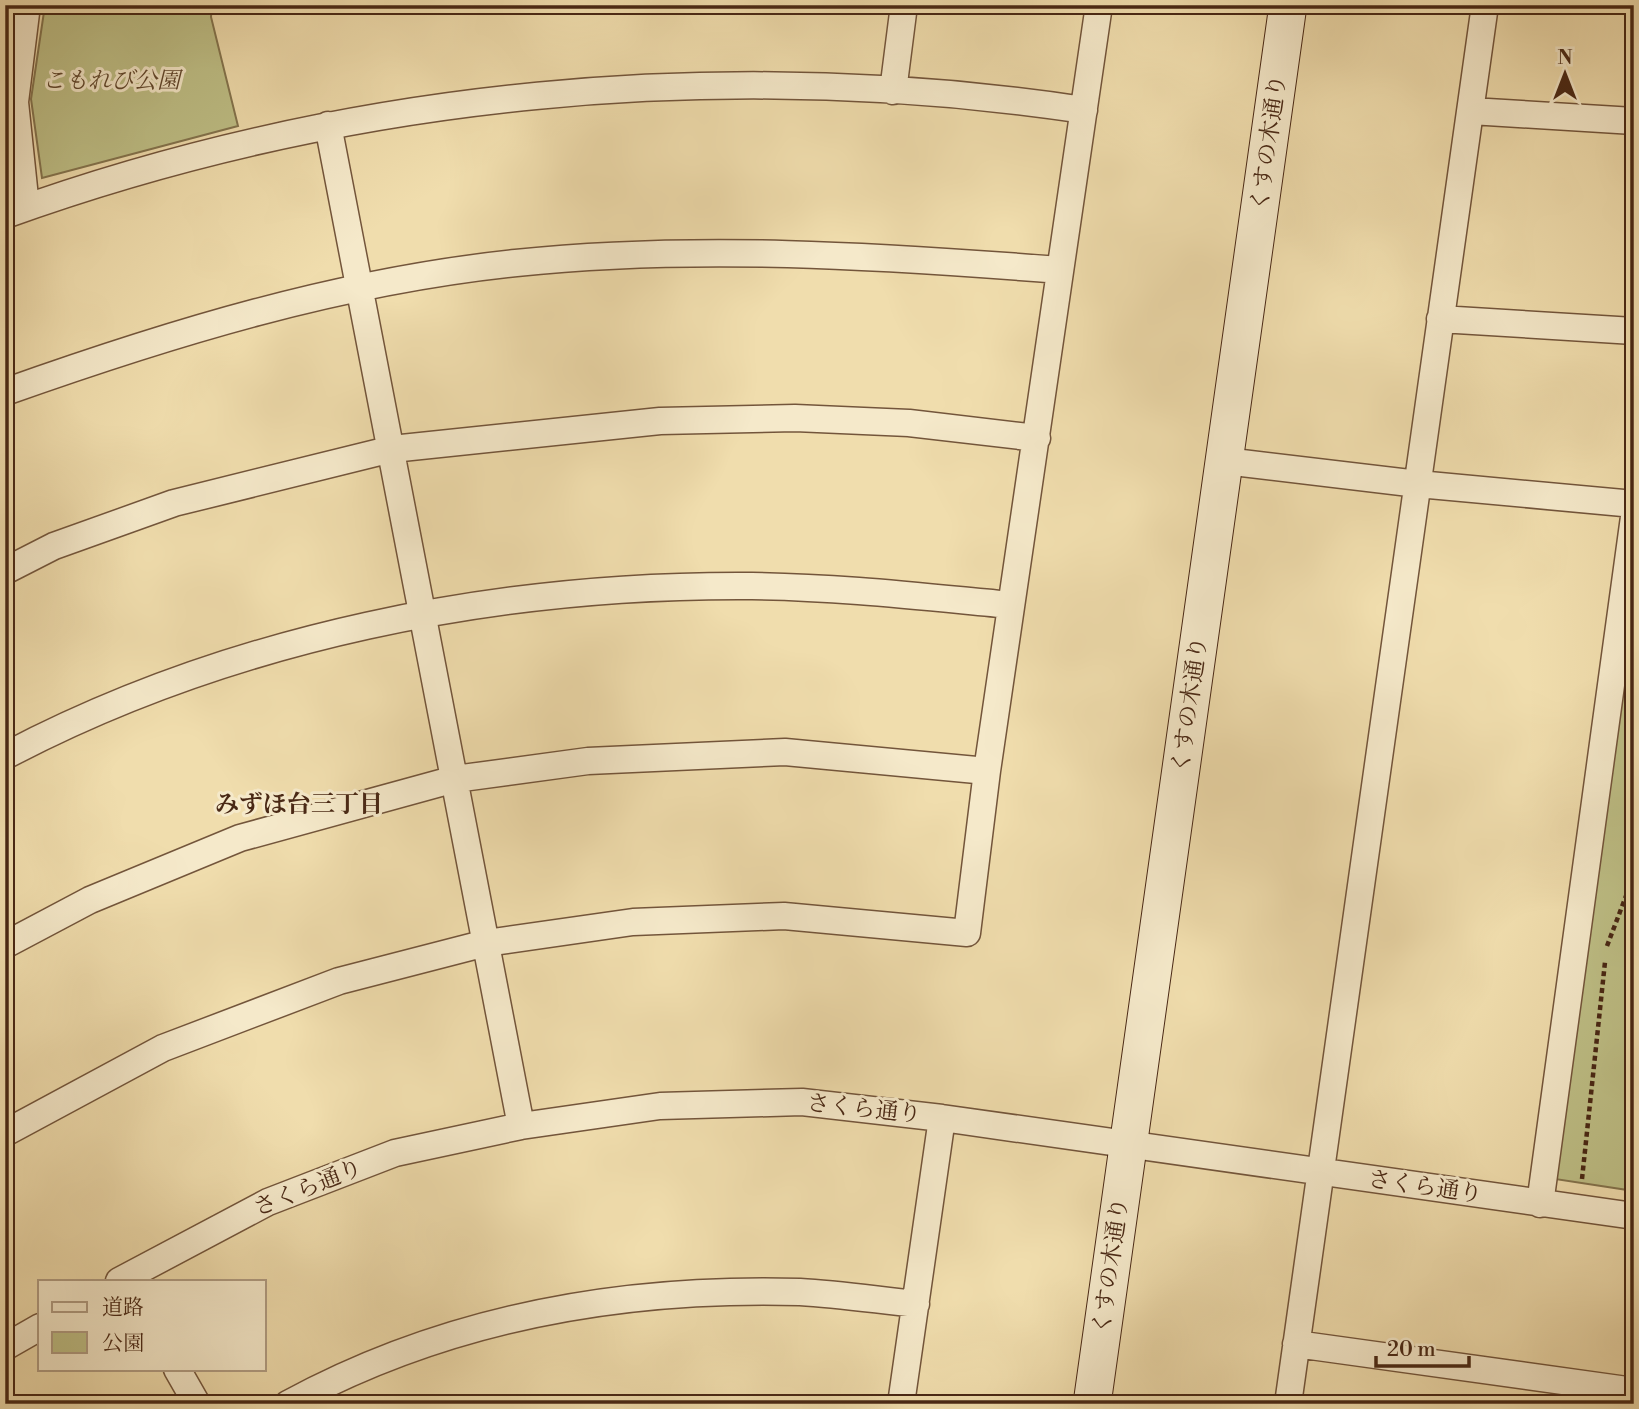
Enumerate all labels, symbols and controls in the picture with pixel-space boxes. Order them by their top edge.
north arrow [1530,38,1600,108]
text: N [1557,46,1573,70]
park label: こもれび公園 [42,67,184,95]
street label: くすの木通り [1246,73,1292,213]
street label: くすの木通り [1167,635,1213,775]
district label: みずほ台三丁目 [215,790,383,820]
street label: さくら通り [805,1089,923,1129]
street label: さくら通り [249,1153,367,1223]
street label: さくら通り [1366,1165,1484,1209]
street label: くすの木通り [1088,1196,1134,1336]
legend [38,1280,266,1370]
text: 道路 [102,1295,144,1321]
scale bar [1376,1325,1469,1369]
text: 公園 [102,1331,144,1357]
text: 20 m [1387,1337,1436,1363]

